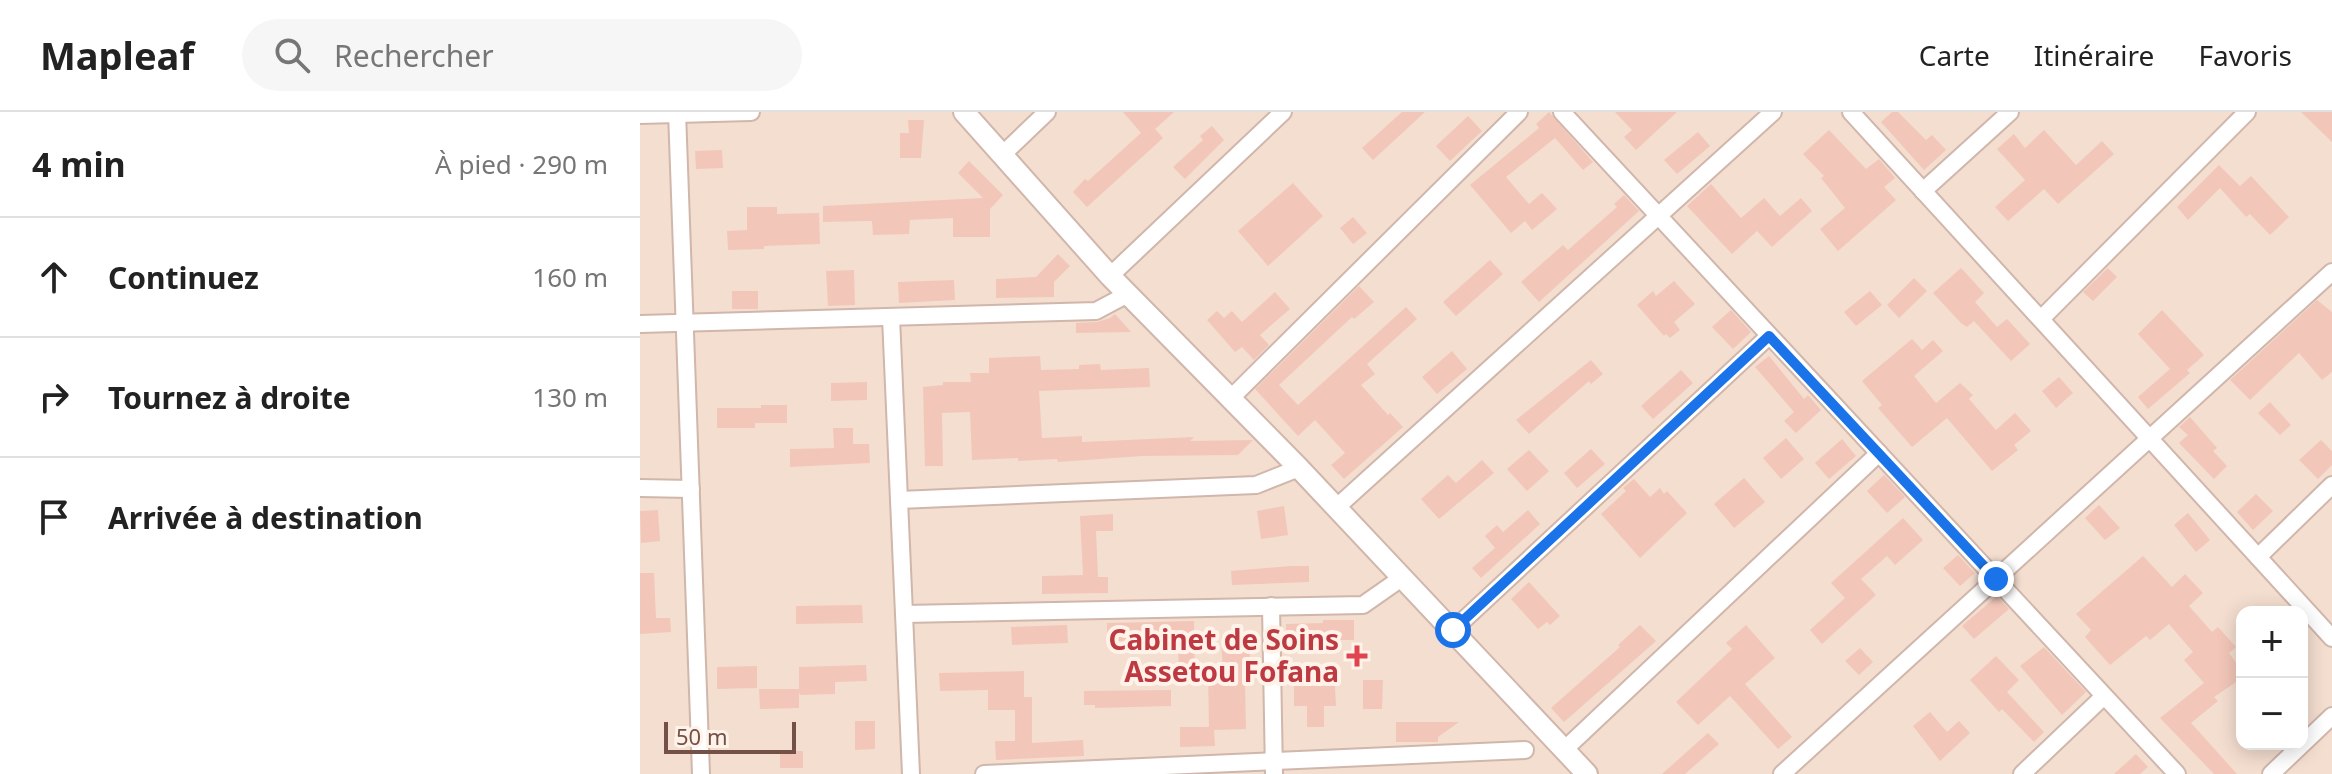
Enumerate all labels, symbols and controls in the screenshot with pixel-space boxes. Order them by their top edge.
search box [242,19,802,91]
text: Mapleaf [40,29,194,81]
icon: search [270,33,314,77]
text: Rechercher [334,35,494,76]
text: Carte [1919,36,1990,74]
text: Itinéraire [2034,36,2154,74]
text: Favoris [2198,36,2292,74]
text: 4 min [32,141,126,187]
text: À pied · 290 m [435,146,608,182]
icon: ahead [32,255,76,299]
text: Continuez [108,257,259,298]
text: 160 m [532,259,608,295]
icon: right [32,375,76,419]
text: Tournez à droite [108,377,351,418]
text: 130 m [532,379,608,415]
icon: arrive [32,495,76,539]
text: Arrivée à destination [108,497,423,538]
route end [1978,561,2014,597]
map controls [2236,606,2308,750]
button: + [2236,606,2308,678]
route start [1435,612,1471,648]
place label: Cabinet de Soins Assetou Fofana [1109,620,1339,690]
marker: Cabinet de Soins Assetou Fofana [1346,645,1368,667]
button: − [2236,678,2308,750]
scale bar [664,718,796,754]
text: 50 m [676,721,727,751]

